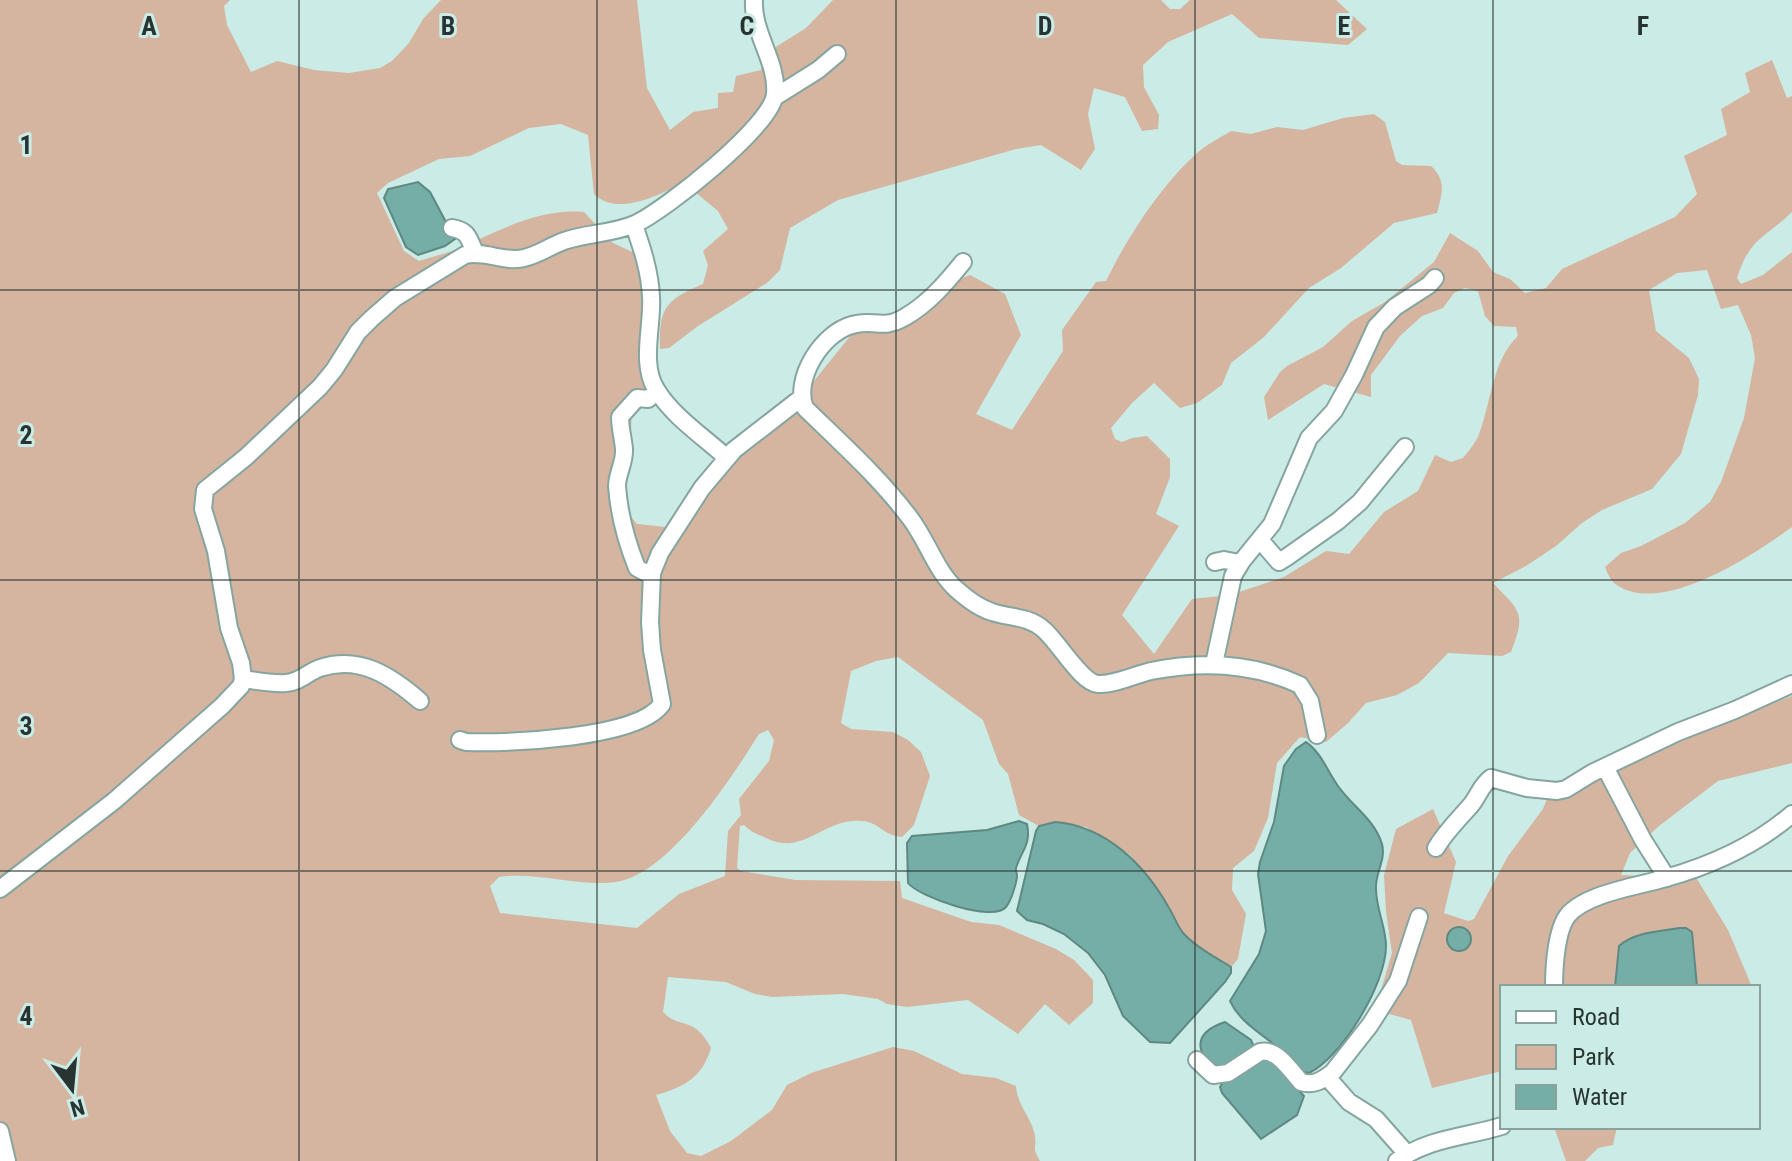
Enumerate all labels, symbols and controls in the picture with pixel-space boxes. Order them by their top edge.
text: A [141,11,157,41]
text: B [441,11,455,41]
text: C [740,11,755,41]
text: D [1038,11,1052,41]
text: E [1338,11,1351,41]
text: F [1637,11,1649,41]
text: 1 [19,130,33,160]
text: 2 [19,420,33,450]
text: 3 [19,711,33,741]
legend [1500,985,1760,1129]
text: 4 [19,1001,33,1031]
text: Road [1572,1003,1620,1031]
text: Park [1572,1043,1615,1071]
north arrow [32,1049,112,1129]
text: Water [1572,1083,1627,1111]
text: N [67,1094,87,1122]

